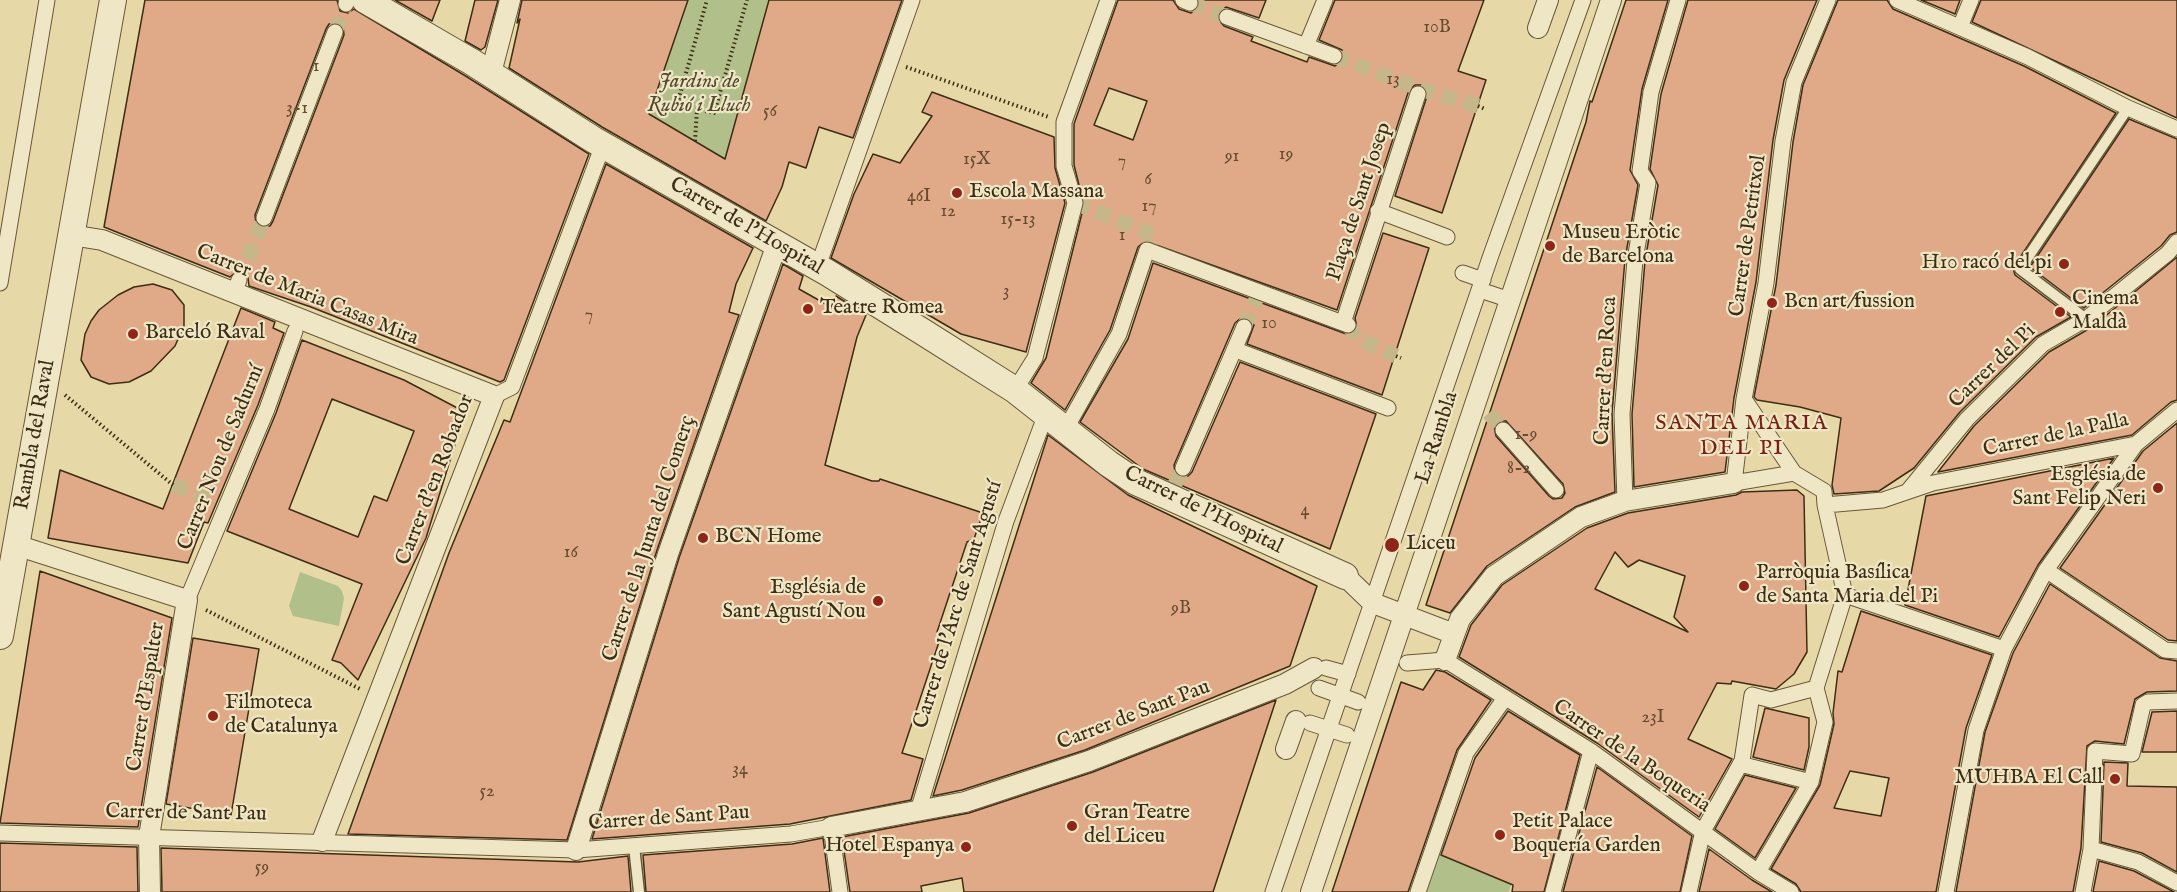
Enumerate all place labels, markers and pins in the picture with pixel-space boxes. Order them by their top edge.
place label: Escola Massana [969,180,1104,206]
marker: Escola Massana [950,186,964,200]
place label: Museu Eròtic de Barcelona [1562,221,1680,271]
marker: Museu Eròtic de Barcelona [1543,239,1557,253]
place label: H10 racó del pi [1922,251,2052,277]
marker: H10 racó del pi [2057,257,2071,271]
place label: Cinema Maldà [2072,287,2139,337]
place label: Bcn art/fussion [1784,290,1915,316]
place label: Teatre Romea [820,296,943,322]
marker: Bcn art/fussion [1765,296,1779,310]
marker: Teatre Romea [801,302,815,316]
marker: Cinema Maldà [2053,305,2067,319]
place label: Barceló Raval [145,321,265,347]
marker: Barceló Raval [126,327,140,341]
place label: Església de Sant Felip Neri [2013,463,2146,513]
marker: Església de Sant Felip Neri [2151,481,2165,495]
place label: BCN Home [715,525,821,551]
marker: BCN Home [696,531,710,545]
place label: Liceu [1406,532,1456,558]
marker: Liceu [1383,536,1401,554]
place label: Parròquia Basílica de Santa Maria del Pi [1756,561,1938,611]
place label: Església de Sant Agustí Nou [722,576,866,626]
marker: Parròquia Basílica de Santa Maria del Pi [1737,579,1751,593]
marker: Església de Sant Agustí Nou [871,594,885,608]
place label: Filmoteca de Catalunya [225,691,338,741]
marker: Filmoteca de Catalunya [206,709,220,723]
place label: MUHBA El Call [1954,766,2103,792]
marker: MUHBA El Call [2108,772,2122,786]
place label: Gran Teatre del Liceu [1084,801,1190,851]
place label: Petit Palace Boquería Garden [1512,810,1661,860]
marker: Gran Teatre del Liceu [1065,819,1079,833]
marker: Petit Palace Boquería Garden [1493,828,1507,842]
place label: Hotel Espanya [825,834,954,860]
marker: Hotel Espanya [959,840,973,854]

